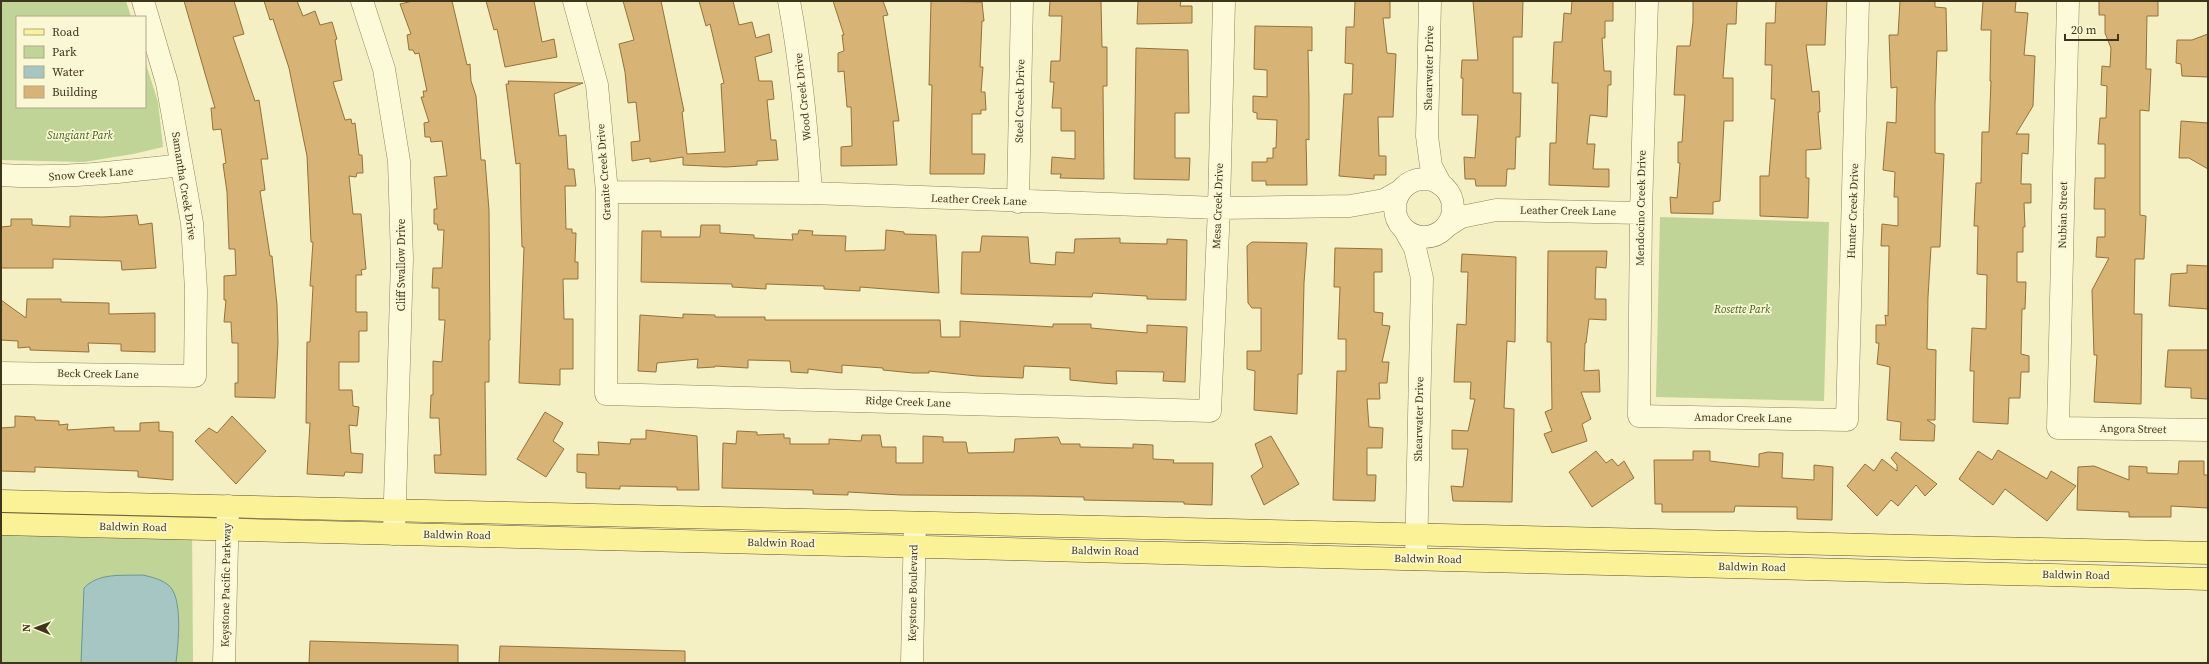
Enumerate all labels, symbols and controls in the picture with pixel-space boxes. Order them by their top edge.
legend [16,16,146,108]
scale bar [2065,16,2118,42]
text: 20 m [2071,22,2097,38]
text: Road [52,24,79,40]
street label: Shearwater Drive [1421,25,1437,110]
text: Park [52,44,77,60]
street label: Wood Creek Drive [791,52,815,142]
street label: Steel Creek Drive [1012,59,1028,143]
text: Water [52,64,84,80]
text: Building [52,84,97,100]
street label: Granite Creek Drive [593,123,615,221]
park label: Sungiant Park [47,128,114,143]
street label: Samantha Creek Drive [168,131,200,242]
street label: Mendocino Creek Drive [1632,150,1650,266]
street label: Mesa Creek Drive [1209,162,1227,249]
street label: Hunter Creek Drive [1844,163,1862,259]
street label: Snow Creek Lane [48,164,134,184]
street label: Nubian Street [2055,181,2071,249]
street label: Leather Creek Lane [931,191,1028,209]
street label: Leather Creek Lane [1520,203,1617,219]
street label: Cliff Swallow Drive [394,218,409,311]
park label: Rosette Park [1713,302,1771,317]
street label: Beck Creek Lane [57,366,139,382]
street label: Shearwater Drive [1411,376,1427,461]
street label: Ridge Creek Lane [865,393,952,411]
street label: Amador Creek Lane [1694,410,1792,426]
street label: Angora Street [2100,421,2167,437]
street label: Baldwin Road [99,519,168,535]
street label: Keystone Pacific Parkway [217,522,235,647]
street label: Baldwin Road [423,527,492,543]
street label: Baldwin Road [747,535,816,551]
street label: Baldwin Road [1071,543,1140,559]
street label: Keystone Boulevard [905,544,921,642]
street label: Baldwin Road [1394,551,1463,567]
street label: Baldwin Road [1718,559,1787,575]
street label: Baldwin Road [2042,567,2111,583]
north arrow [16,608,56,648]
text: N [19,624,34,632]

